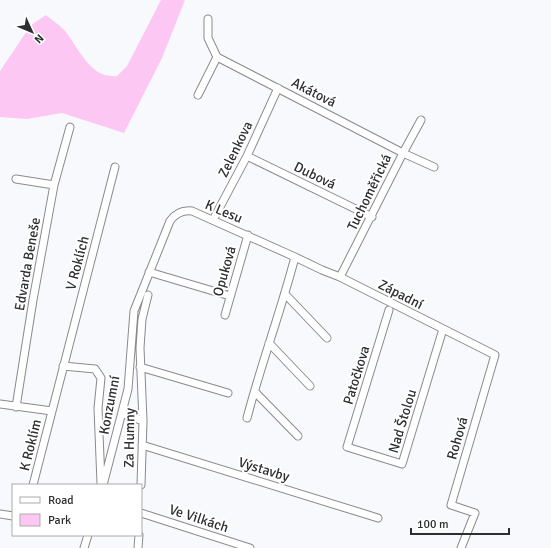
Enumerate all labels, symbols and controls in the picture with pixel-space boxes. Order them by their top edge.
north arrow [12,12,52,52]
text: N [31,31,46,46]
street label: Akátová [289,74,339,111]
street label: Zelenkova [215,118,256,180]
street label: Tuchoměřická [344,151,395,233]
street label: Dubová [291,158,339,193]
street label: K Lesu [202,196,245,227]
street label: Edvarda Beneše [11,216,44,312]
street label: V Roklích [62,234,93,292]
street label: Opuková [209,244,240,298]
street label: Západní [376,276,426,313]
street label: Patočkova [339,344,373,407]
street label: Konzumní [95,374,124,436]
street label: Nad Štolou [385,387,420,455]
street label: Za Humny [120,407,139,468]
street label: Rohová [443,415,472,461]
street label: K Roklím [16,417,45,473]
street label: Výstavby [236,454,292,485]
legend [12,484,142,536]
text: Road [48,493,74,508]
street label: Ve Vilkách [167,501,231,536]
scale bar [411,510,509,536]
text: Park [48,513,71,528]
text: 100 m [417,517,449,532]

